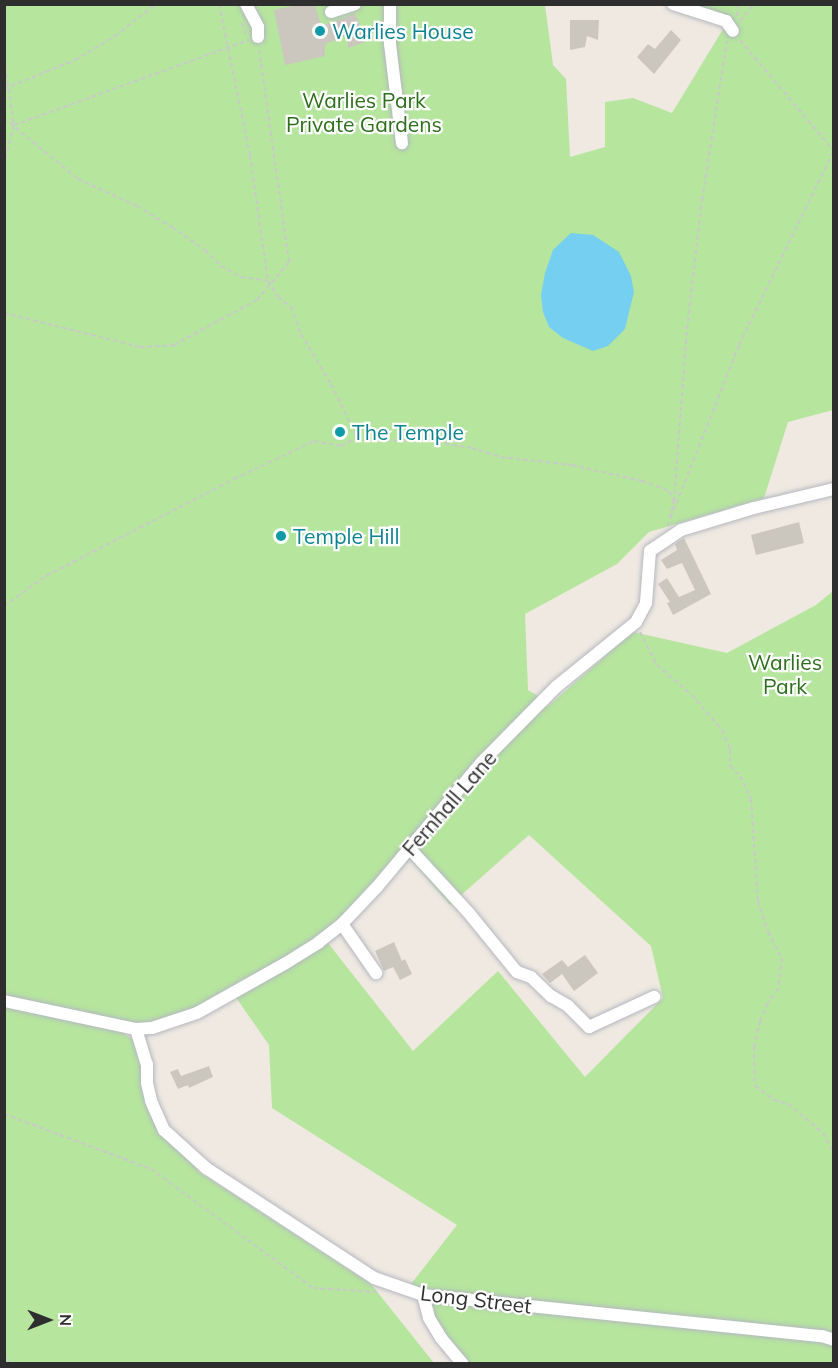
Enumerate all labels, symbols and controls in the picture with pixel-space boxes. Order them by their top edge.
place label: Warlies House [332,18,474,44]
marker: Warlies House [313,24,327,38]
park label: Warlies Park Private Gardens [286,87,442,137]
place label: The Temple [352,419,464,445]
marker: The Temple [333,425,347,439]
place label: Temple Hill [293,523,400,549]
marker: Temple Hill [274,529,288,543]
park label: Warlies Park [748,649,822,699]
street label: Fernhall Lane [397,745,501,861]
street label: Long Street [419,1280,533,1318]
north arrow [18,1290,78,1350]
text: N [56,1314,76,1326]

